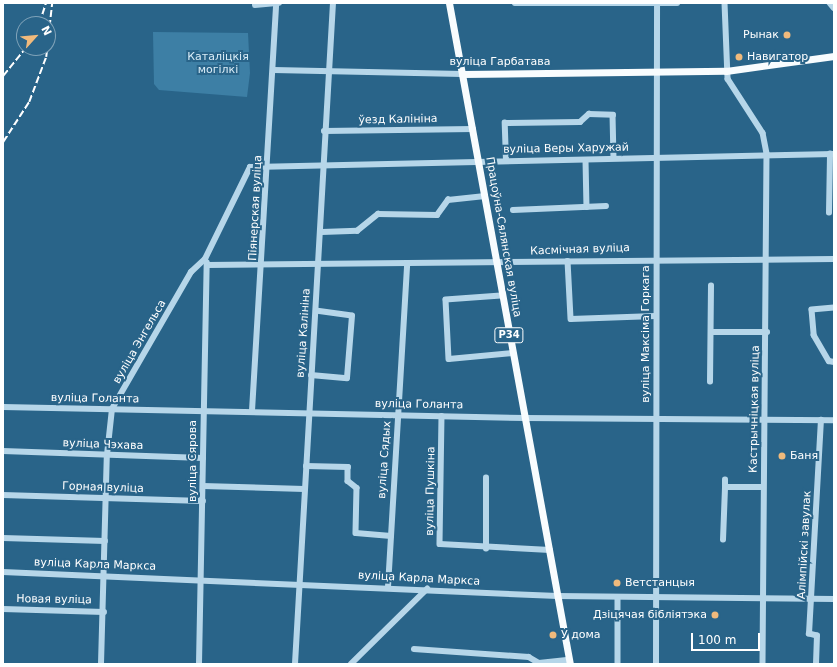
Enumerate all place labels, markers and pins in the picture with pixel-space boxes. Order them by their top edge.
place label: Рынак [743,28,779,42]
marker: Рынак [782,30,792,40]
place label: Навигатор [747,50,808,64]
marker: Навигатор [734,52,744,62]
place label: Баня [790,449,818,463]
marker: Баня [777,451,787,461]
place label: Ветстанцыя [625,576,695,590]
marker: Ветстанцыя [612,578,622,588]
place label: Дзіцячая бібліятэка [593,608,707,622]
marker: Дзіцячая бібліятэка [710,610,720,620]
place label: У дома [561,628,601,642]
marker: У дома [548,630,558,640]

